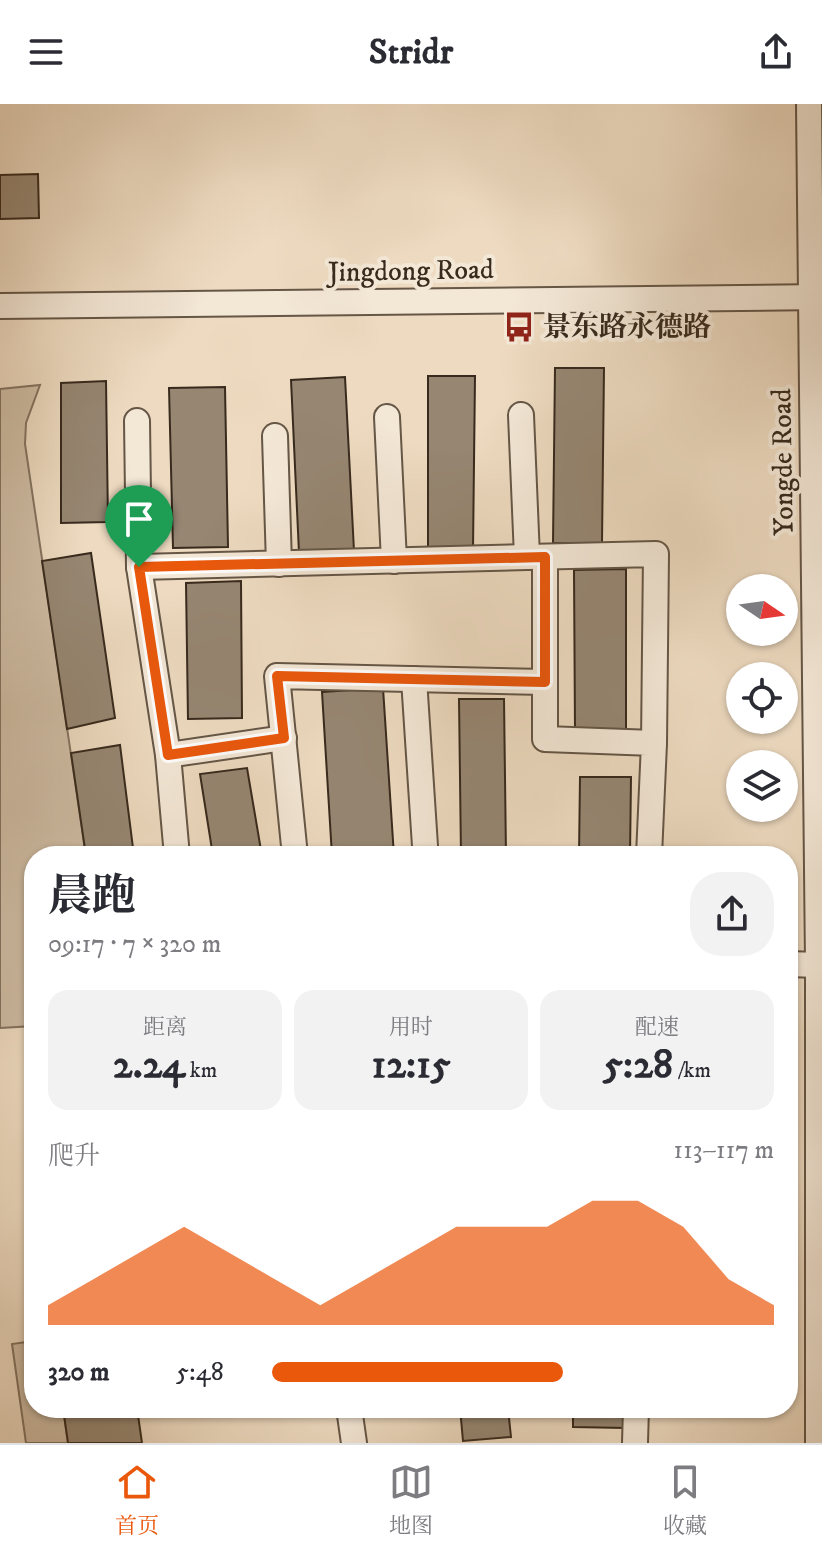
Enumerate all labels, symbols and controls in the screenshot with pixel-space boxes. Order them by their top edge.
icon: menu [24,30,68,74]
text: Stridr [369,30,453,75]
icon: share [754,30,798,74]
street label: Jingdong Road [325,252,494,290]
bus stop icon: 景东路永德路 [502,310,536,344]
place label: 景东路永德路 [543,310,711,345]
street label: Yongde Road [764,388,802,536]
pin [105,485,173,567]
icon: arrive [117,497,161,541]
north arrow [726,574,798,646]
map controls [726,574,798,822]
button: locate [726,662,798,734]
button: layers [726,750,798,822]
text: 晨跑 [48,870,136,925]
button: share [690,872,774,956]
text: 09:17 · 7 × 320 m [48,928,221,961]
text: 距离 [143,1014,187,1041]
text: 用时 [389,1014,433,1041]
text: 配速 [635,1014,679,1041]
text: 2.24 [113,1041,185,1091]
text: 12:15 [371,1041,451,1091]
text: 5:28 [603,1041,673,1091]
text: km [185,1057,217,1084]
text: /km [673,1057,711,1084]
text: 113–117 m [674,1134,774,1167]
text: 爬升 [48,1140,100,1173]
text: 320 m [48,1356,110,1389]
text: 5:48 [176,1356,224,1389]
tab: 首页 [115,1460,159,1540]
tab: 地图 [389,1460,433,1540]
tab: 收藏 [663,1460,707,1540]

